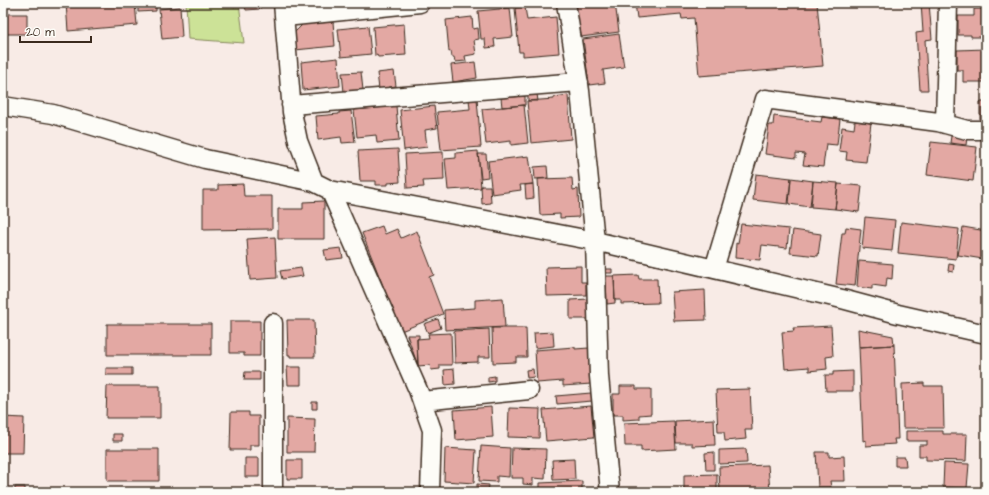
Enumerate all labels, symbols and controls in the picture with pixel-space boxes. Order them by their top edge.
scale bar [20,18,91,44]
text: 20 m [26,24,55,41]

